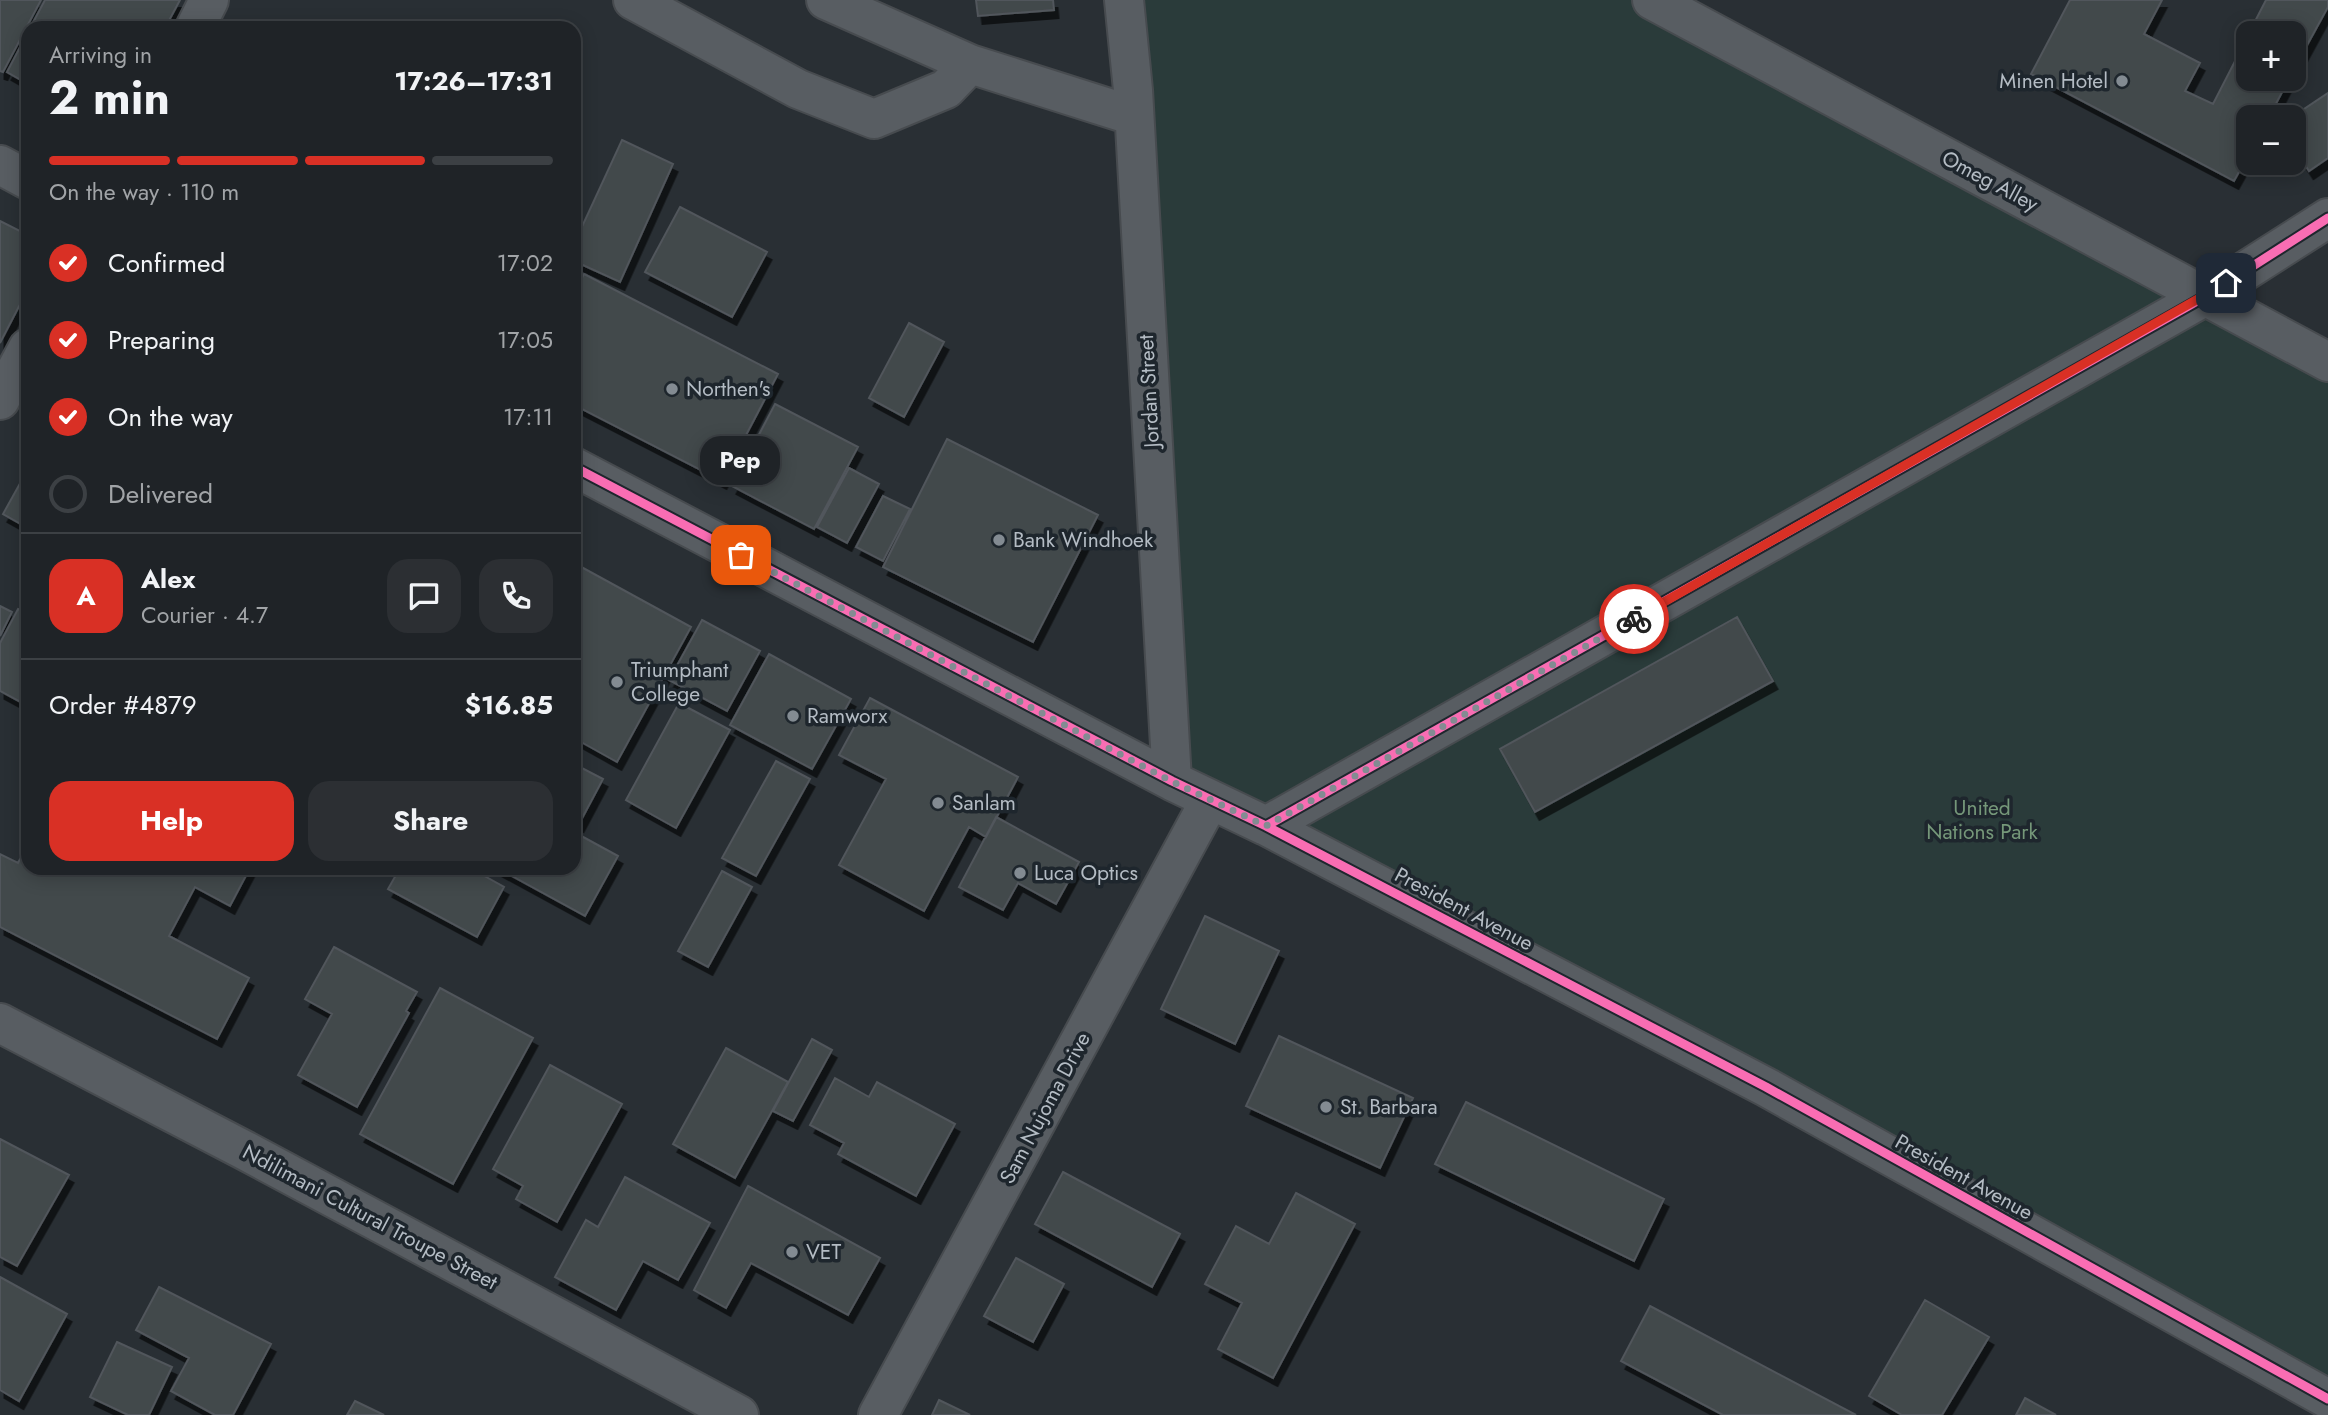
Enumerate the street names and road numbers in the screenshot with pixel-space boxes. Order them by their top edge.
street label: Omeg Alley [1936,143,2044,219]
street label: Jordan Street [1131,334,1167,451]
street label: President Avenue [1389,860,1539,958]
street label: Sam Nujoma Drive [992,1027,1098,1189]
street label: President Avenue [1890,1127,2038,1227]
street label: Ndilimani Cultural Troupe Street [237,1137,503,1297]

